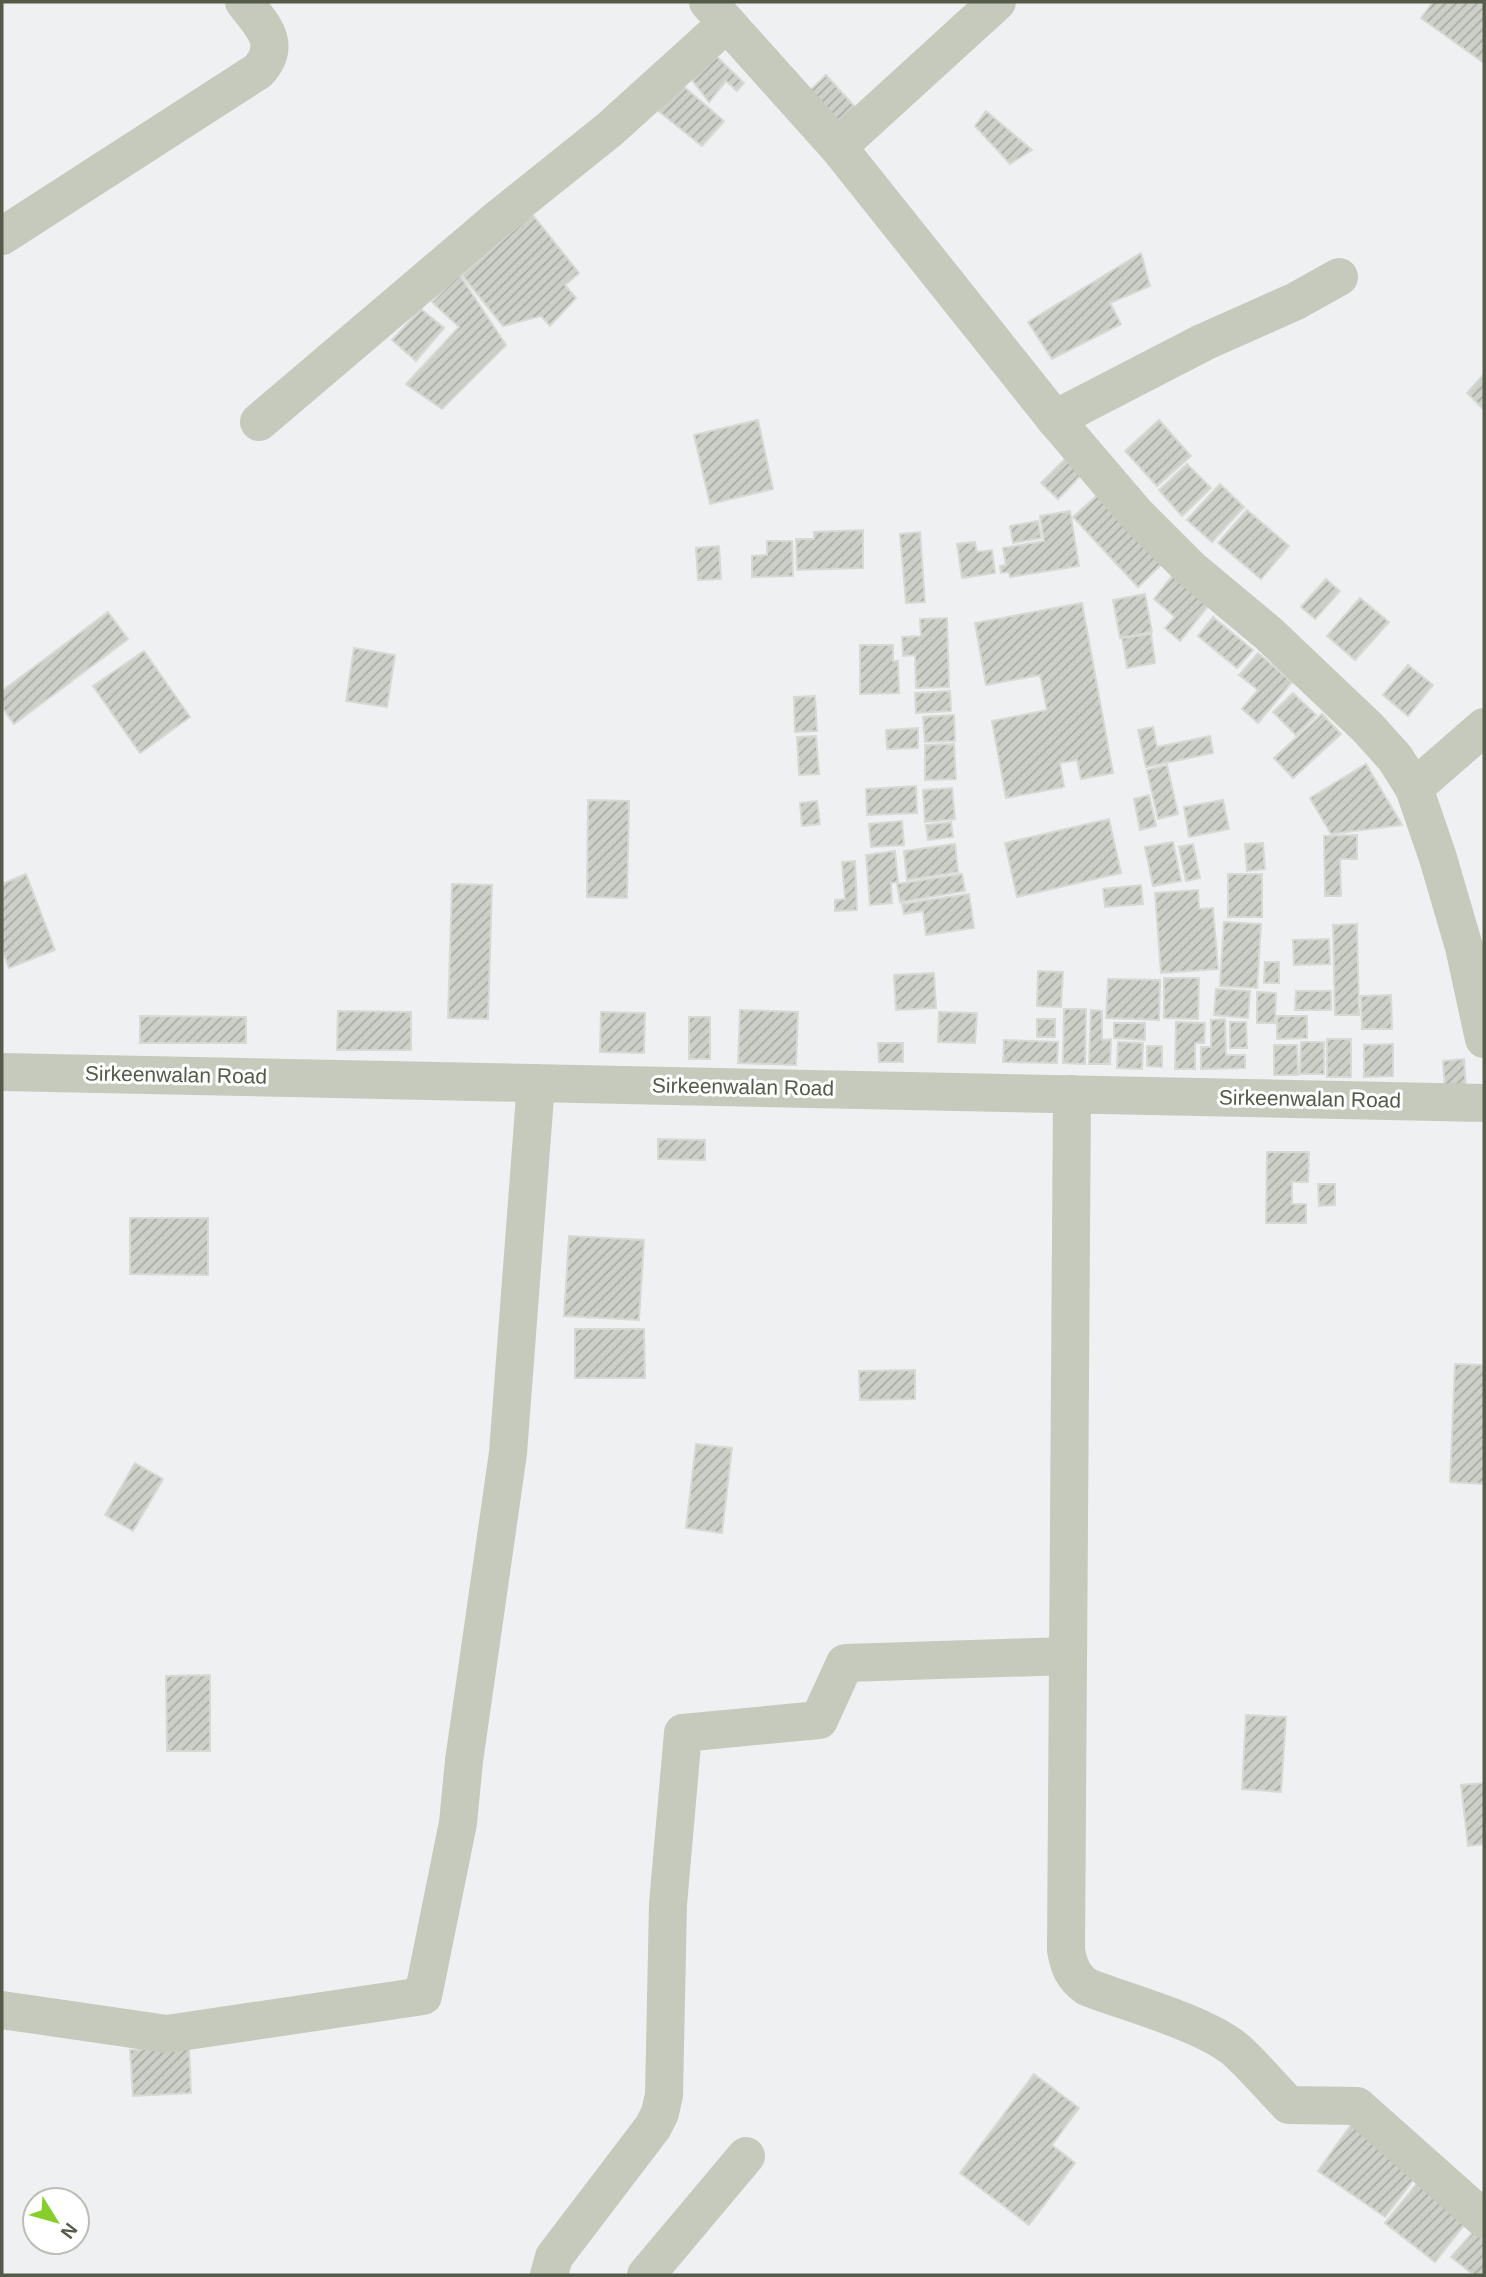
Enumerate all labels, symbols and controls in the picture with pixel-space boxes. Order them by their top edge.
street label: Sirkeenwalan Road [85,1061,267,1088]
street label: Sirkeenwalan Road [652,1073,834,1100]
street label: Sirkeenwalan Road [1219,1085,1401,1112]
north arrow [21,2186,91,2256]
text: N [57,2219,82,2243]

